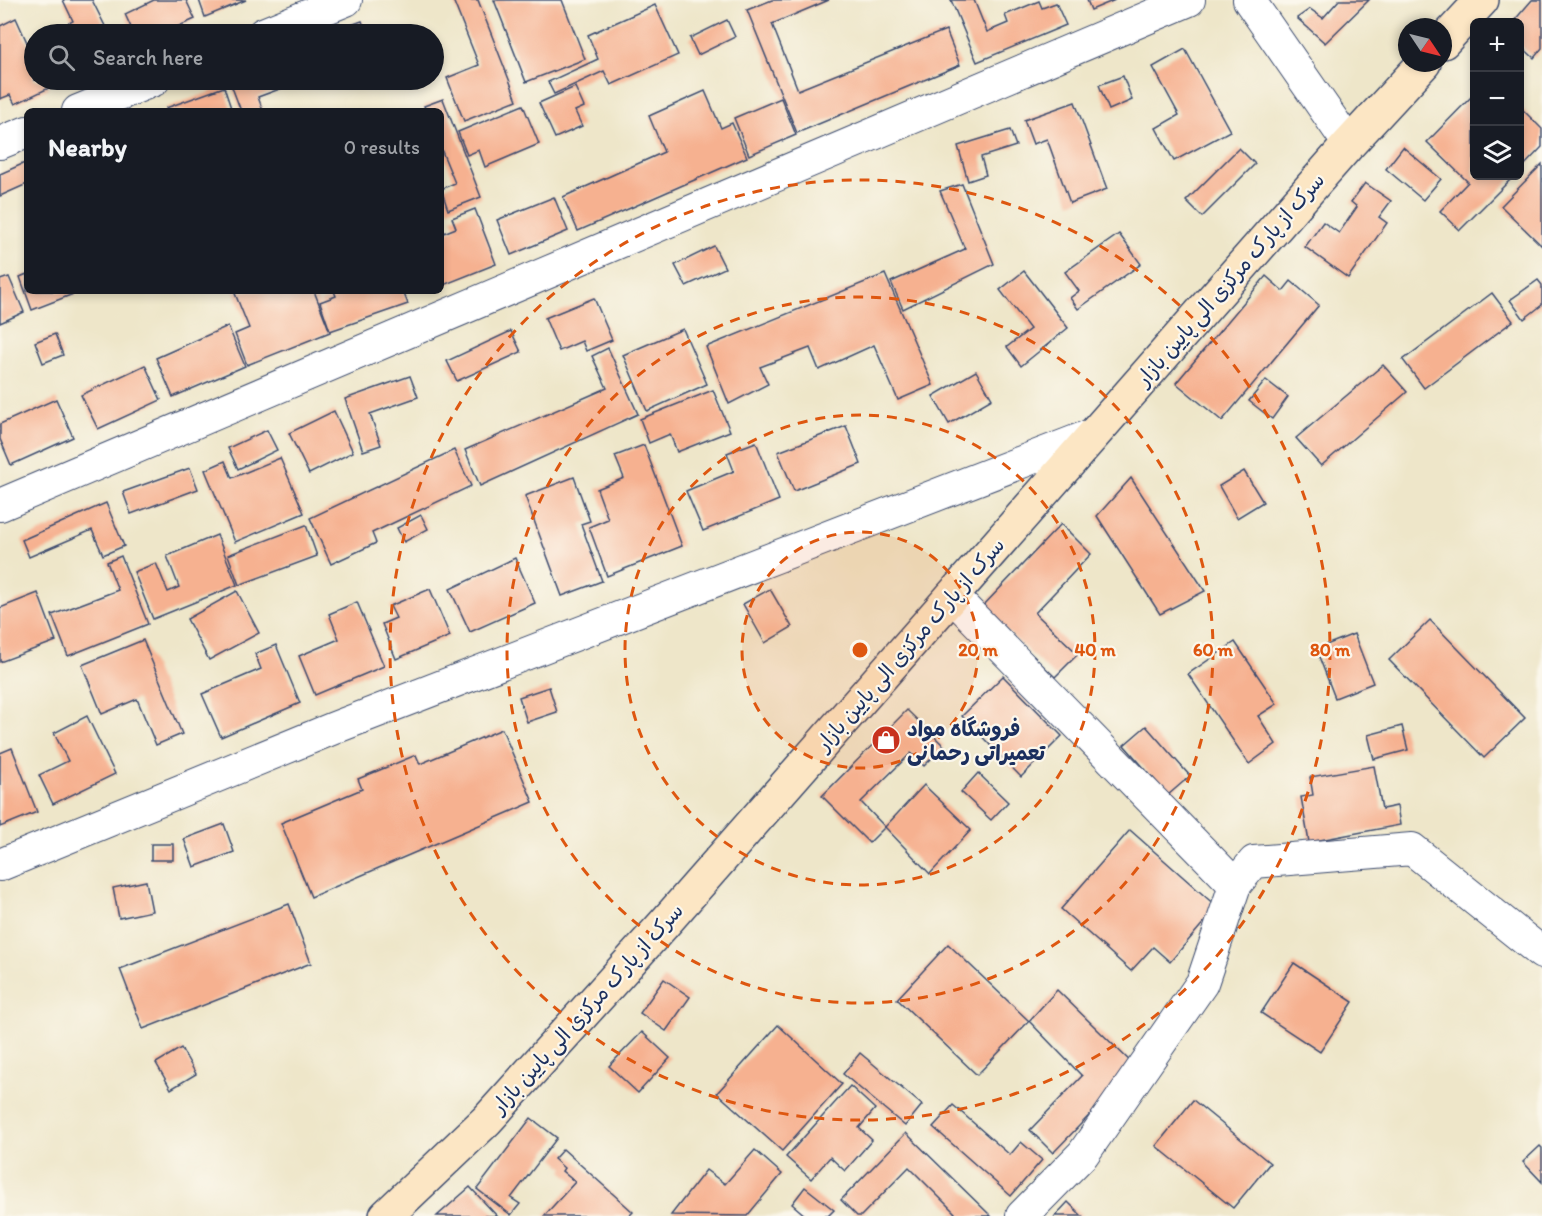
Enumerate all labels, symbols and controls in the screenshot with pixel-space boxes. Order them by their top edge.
north arrow [1398,18,1452,72]
map controls [1470,18,1524,180]
button: + [1470,18,1524,72]
search box [24,24,444,90]
icon: search [45,41,78,74]
text: Search here [93,44,203,71]
button: − [1470,72,1524,126]
button: layers [1470,126,1524,180]
text: Nearby [48,131,127,163]
text: 0 results [344,135,420,159]
street label: سرک از پارک مرکزی الی پایین بازار [1129,167,1331,393]
street label: سرک از پارک مرکزی الی پایین بازار [809,532,1011,758]
text: 20 m [958,639,999,661]
text: 40 m [1074,639,1116,661]
text: 60 m [1193,639,1234,661]
text: 80 m [1310,639,1351,661]
centre of rings [850,640,870,660]
place label: فروشگاه مواد تعمیراتی رحمانی [907,716,1046,766]
shop icon: فروشگاه مواد تعمیراتی رحمانی [870,724,902,756]
street label: سرک از پارک مرکزی الی پایین بازار [485,898,690,1121]

